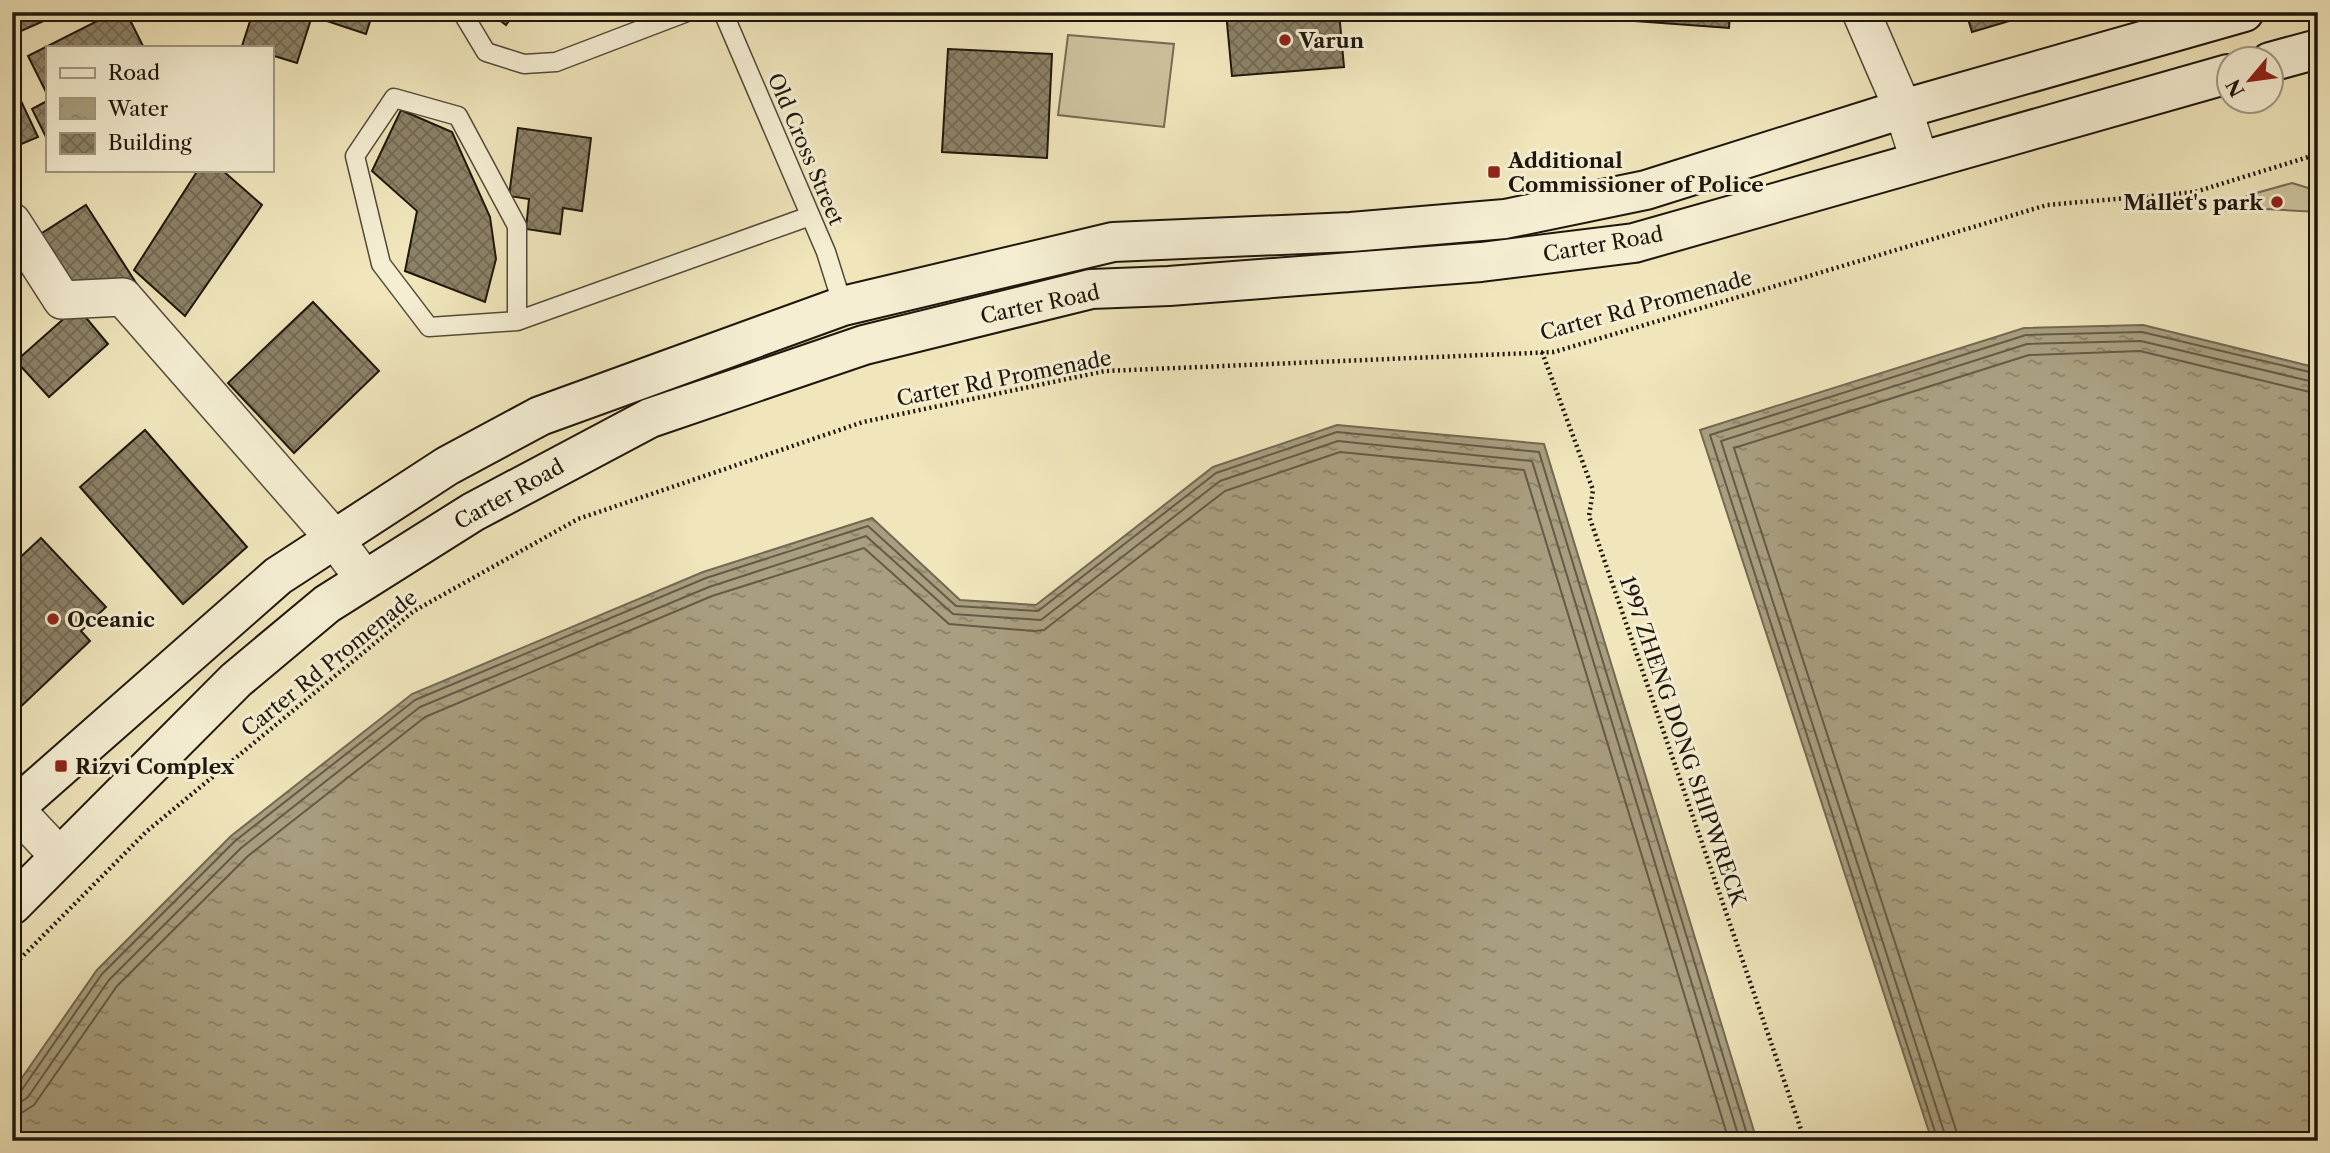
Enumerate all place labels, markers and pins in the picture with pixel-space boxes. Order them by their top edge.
place label: Varun [1298,28,1365,53]
marker: Varun [1277,32,1293,48]
place label: Additional Commissioner of Police [1507,148,1764,197]
marker: Additional Commissioner of Police [1486,164,1502,180]
place label: Mallet's park [2123,190,2264,215]
marker: Mallet's park [2269,194,2285,210]
place label: Oceanic [67,607,155,632]
marker: Oceanic [45,611,61,627]
place label: Rizvi Complex [75,754,234,779]
marker: Rizvi Complex [53,758,69,774]

